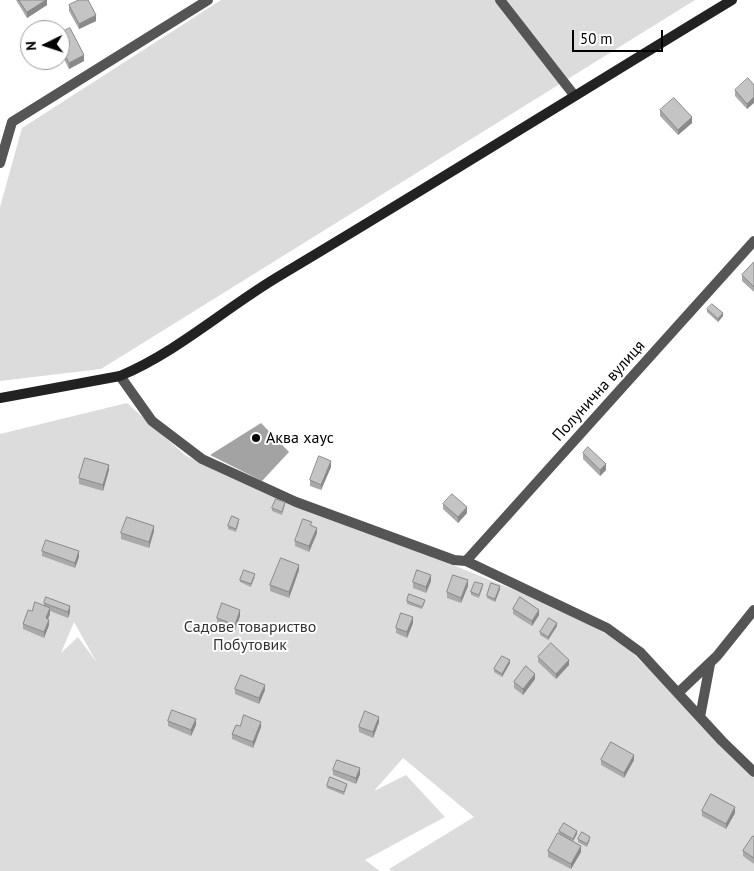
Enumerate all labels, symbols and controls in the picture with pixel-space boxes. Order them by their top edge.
north arrow [20,20,70,70]
scale bar [574,20,665,52]
text: 50 m [580,29,613,48]
text: N [22,41,40,51]
street label: Полунична вулиця [549,337,649,445]
place label: Аква хаус [266,428,334,448]
marker: Аква хаус [250,432,262,444]
park label: Садове товариство Побутовик [184,617,316,655]

